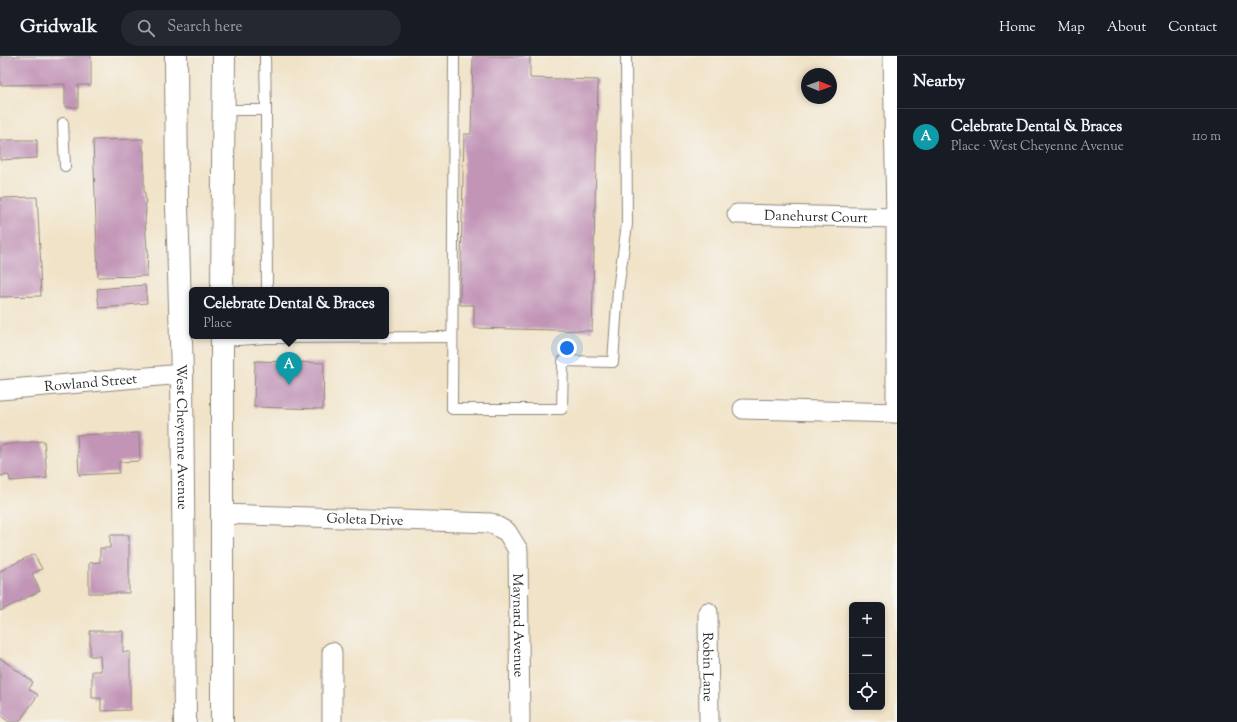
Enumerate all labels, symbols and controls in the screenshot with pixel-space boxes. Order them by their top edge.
search box [121,10,401,46]
text: Gridwalk [20,14,97,41]
icon: search [135,17,157,39]
text: Search here [167,17,243,38]
text: Home [999,18,1036,38]
text: Map [1058,18,1085,38]
text: About [1107,18,1146,38]
text: Contact [1168,18,1217,38]
north arrow [801,68,837,104]
text: Nearby [913,70,965,94]
text: Celebrate Dental & Braces [951,117,1122,138]
text: A [921,128,931,146]
text: 110 m [1192,128,1221,146]
text: Place · West Cheyenne Avenue [951,138,1124,156]
street label: Danehurst Court [764,207,868,229]
popup [189,287,389,339]
text: Celebrate Dental & Braces [203,294,375,315]
text: Place [203,315,232,333]
your location [557,338,577,358]
pin: A [276,352,302,385]
street label: West Cheyenne Avenue [170,364,191,510]
street label: Rowland Street [44,370,138,398]
street label: Goleta Drive [326,510,404,532]
street label: Maynard Avenue [506,573,527,677]
map controls [849,602,885,710]
button: + [849,602,885,638]
street label: Robin Lane [696,632,717,702]
button: − [849,638,885,674]
button: locate [849,674,885,710]

